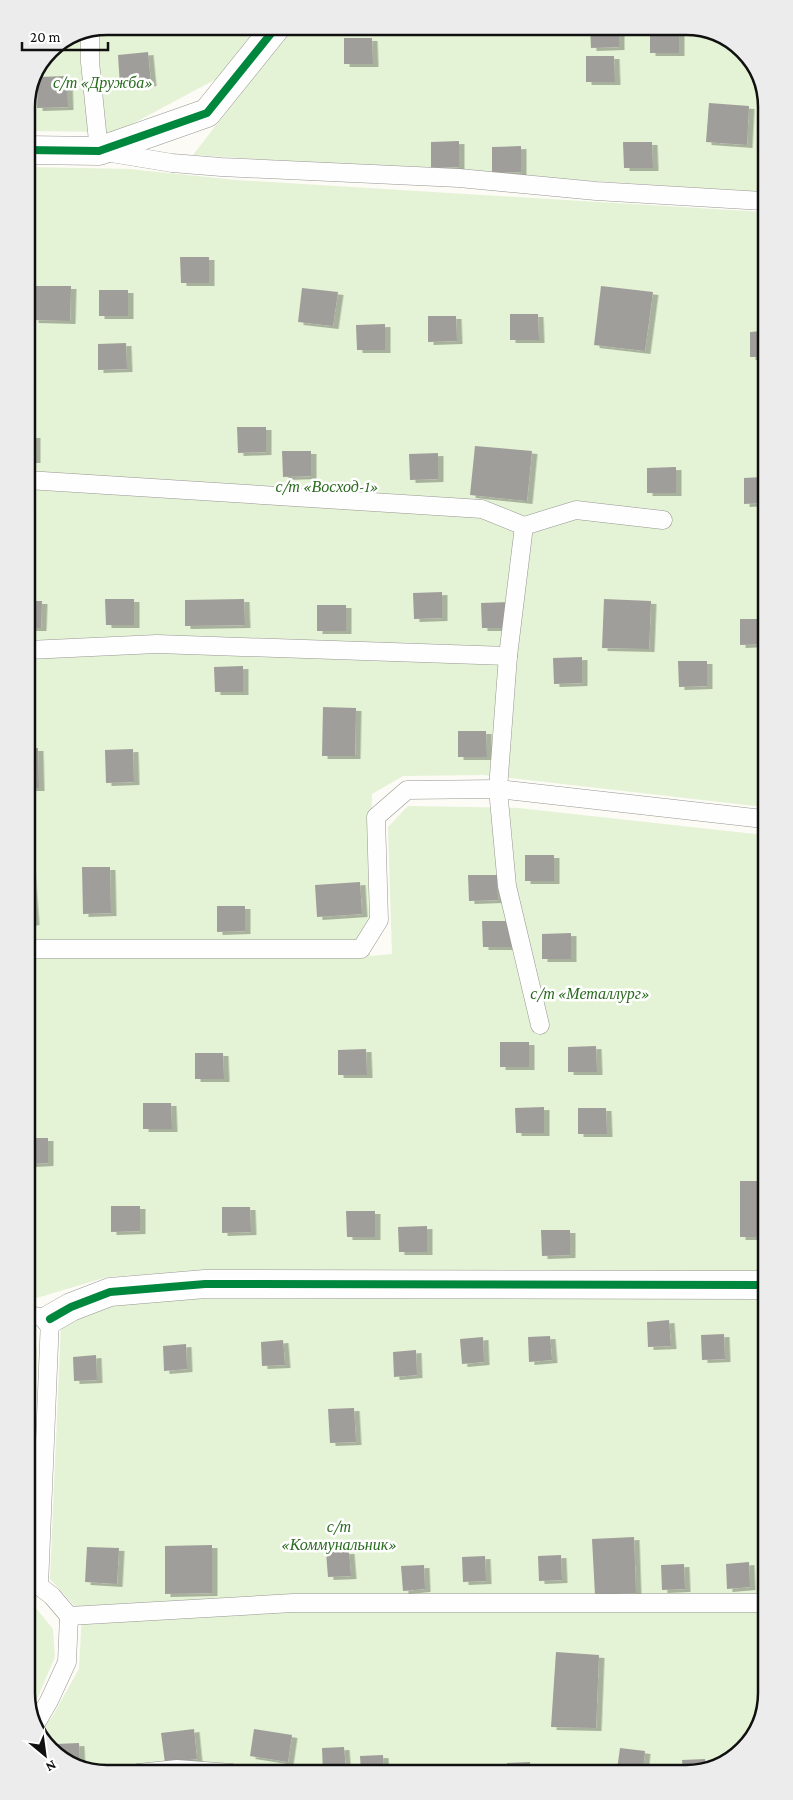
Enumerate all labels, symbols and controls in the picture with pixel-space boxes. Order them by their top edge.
scale bar [22,20,109,52]
text: 20 m [30,29,61,45]
park label: с/т «Дружба» [53,74,153,92]
park label: с/т «Восход-1» [276,478,378,495]
park label: с/т «Металлург» [530,985,650,1003]
park label: с/т «Коммунальник» [281,1518,397,1554]
north arrow [20,1730,70,1780]
text: N [43,1757,59,1776]

